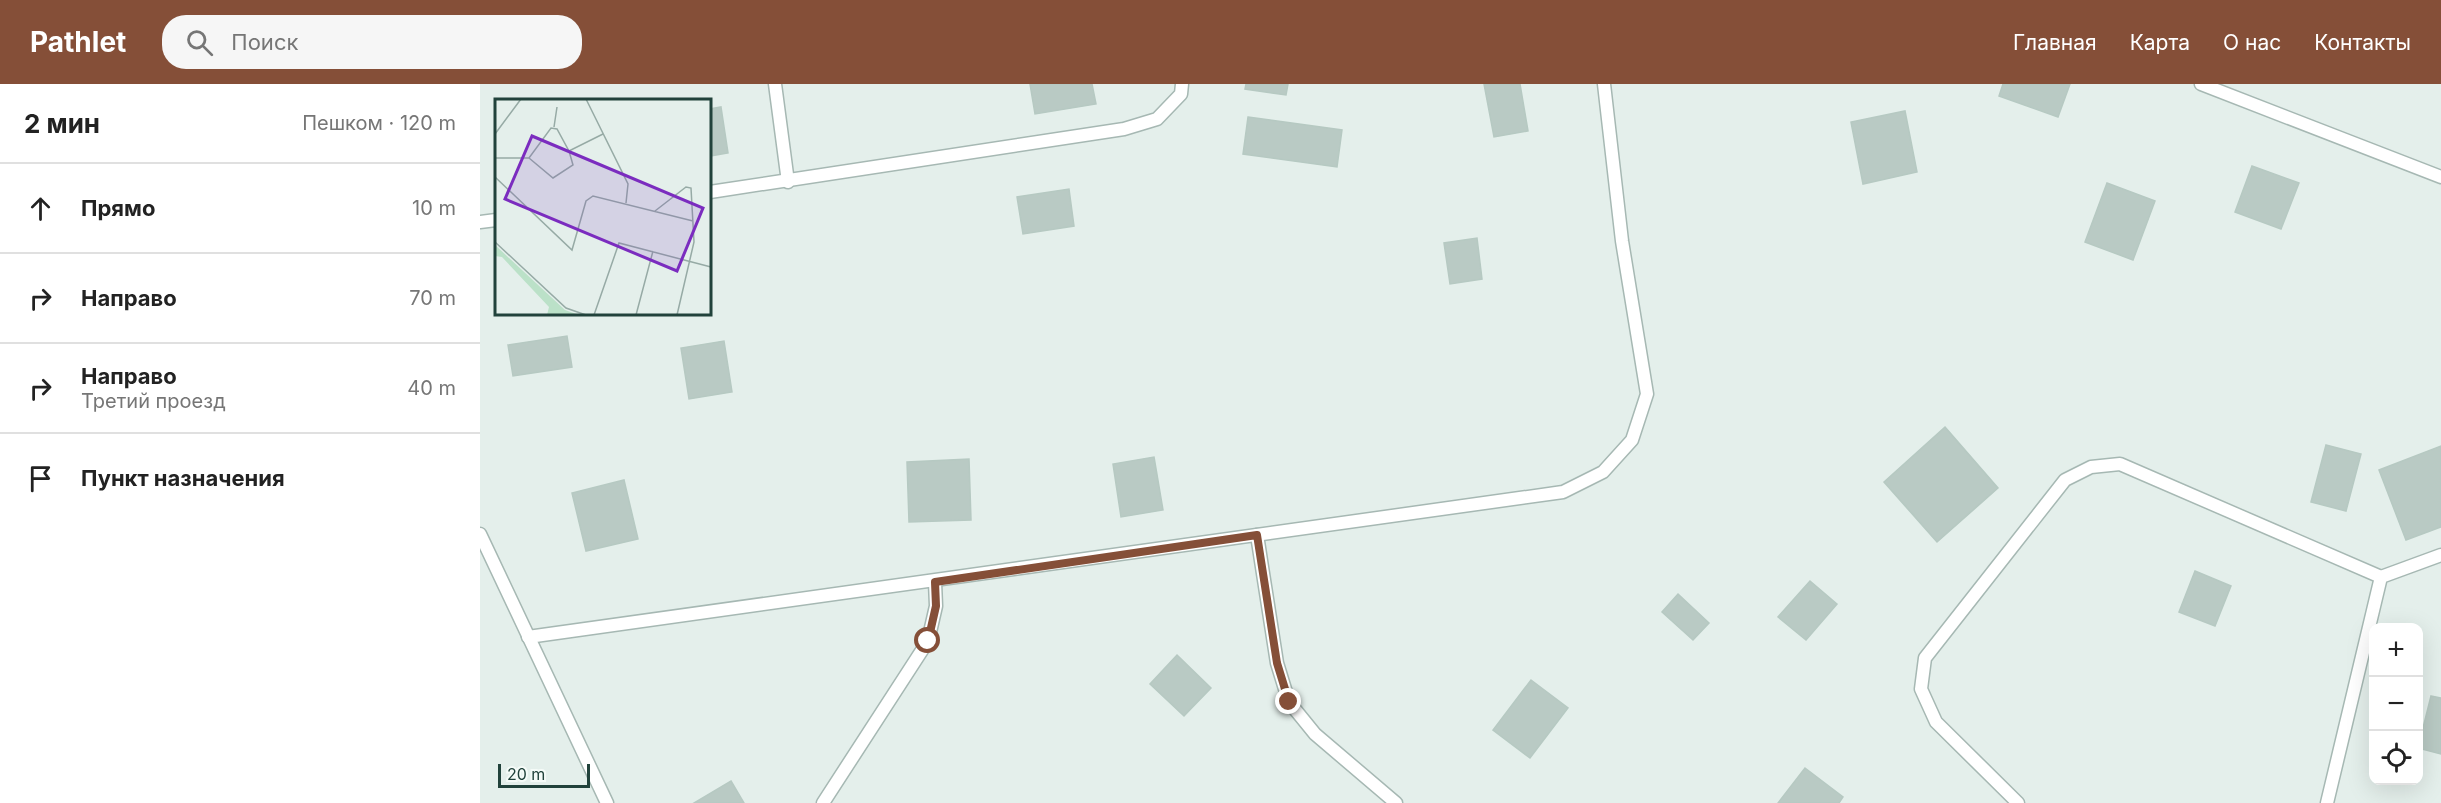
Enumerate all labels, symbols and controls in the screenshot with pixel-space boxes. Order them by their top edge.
search box [162,15,582,69]
text: Pathlet [30,25,126,59]
icon: search [183,26,216,59]
text: Поиск [231,29,298,55]
text: Главная [2013,30,2097,55]
text: Карта [2130,30,2190,55]
text: О нас [2223,30,2281,55]
text: Контакты [2314,30,2411,55]
inset map [495,99,711,315]
text: 2 мин [24,108,100,139]
text: Пешком · 120 m [302,111,456,135]
icon: ahead [24,192,57,225]
text: Прямо [81,195,155,221]
text: 10 m [412,196,456,220]
icon: right [24,282,57,315]
text: Направо [81,285,177,311]
text: 70 m [409,286,456,310]
text: Направо [81,363,177,389]
icon: right [24,372,57,405]
text: 40 m [407,376,456,400]
text: Третий проезд [81,389,226,413]
icon: arrive [24,462,57,495]
text: Пункт назначения [81,465,285,491]
map controls [2369,623,2423,785]
button: + [2369,623,2423,677]
route start [914,627,940,653]
button: − [2369,677,2423,731]
route end [1275,688,1301,714]
button: locate [2369,731,2423,785]
scale bar [498,761,590,788]
text: 20 m [507,764,545,784]

